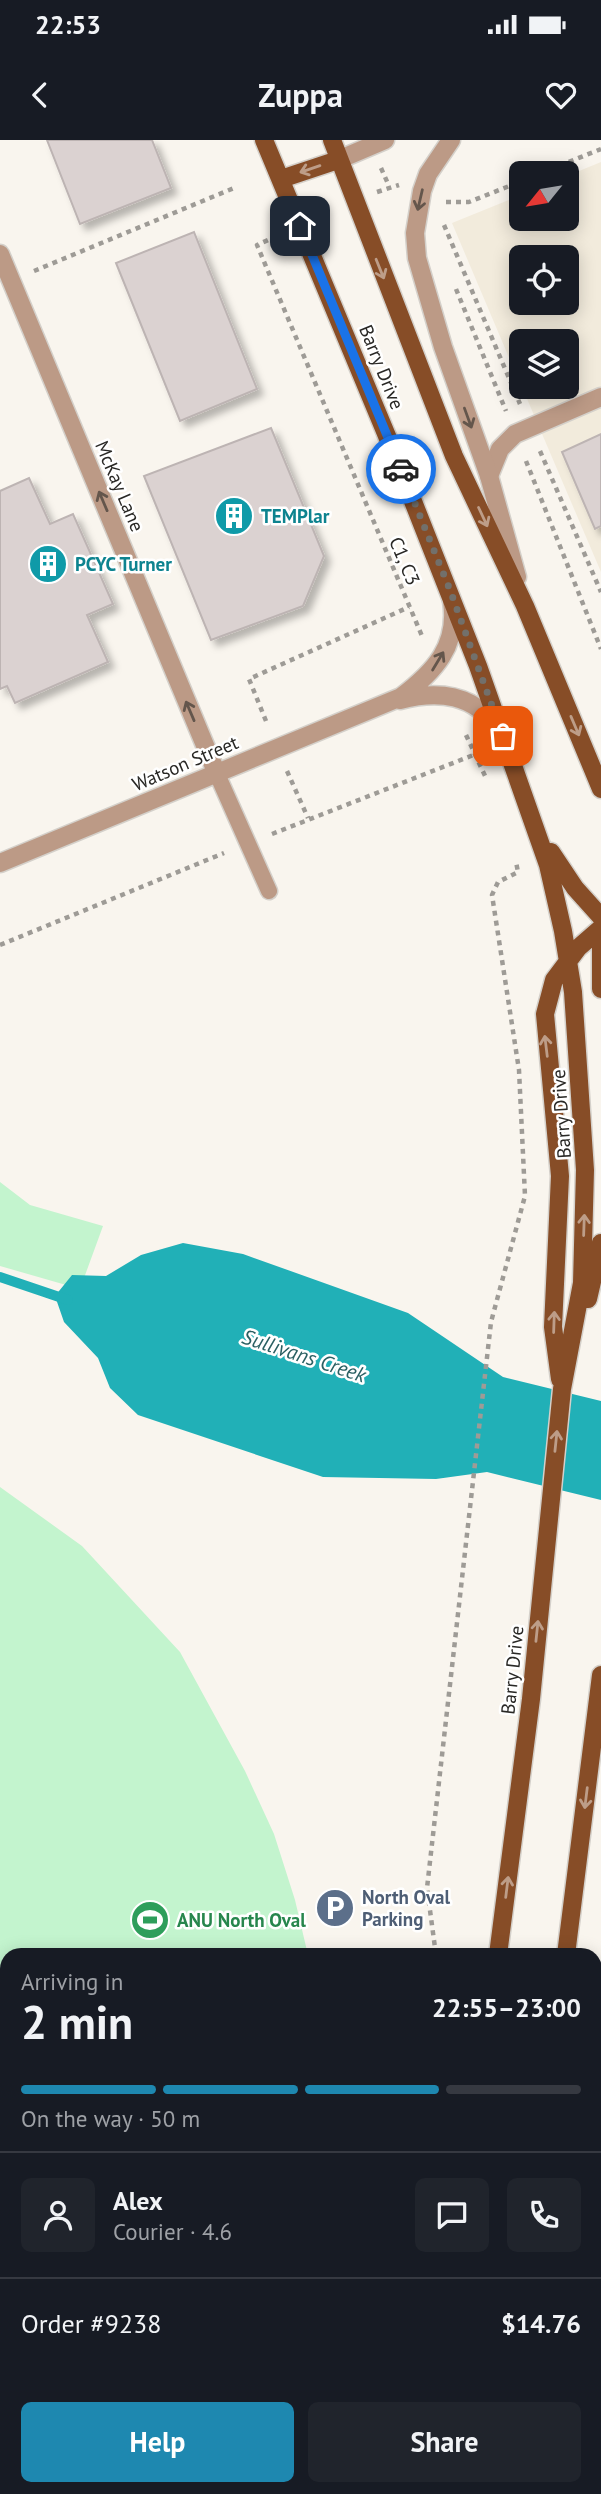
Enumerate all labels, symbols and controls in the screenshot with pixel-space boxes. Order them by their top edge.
text: 22:53 [35,8,101,41]
text: Zuppa [258,74,343,116]
icon: back [21,76,59,114]
icon: heart [542,76,580,114]
north arrow [509,161,579,231]
map controls [509,161,579,399]
one-way arrow [299,164,321,176]
one-way arrow [413,188,426,211]
pin [270,196,330,256]
icon: home [281,207,319,245]
button: locate [509,245,579,315]
one-way arrow [375,258,388,279]
street label: Barry Drive [354,321,410,413]
button: layers [509,329,579,399]
one-way arrow [463,407,476,429]
courier [366,434,436,504]
street label: McKay Lane [90,437,150,535]
icon: car [382,450,420,488]
one-way arrow [96,491,109,512]
building icon: TEMPlar [213,495,255,537]
place label: TEMPlar [261,504,330,528]
one-way arrow [477,506,490,527]
street label: C1, C3 [384,533,426,589]
building icon: PCYC Turner [27,543,69,585]
place label: PCYC Turner [75,552,172,576]
one-way arrow [431,652,445,672]
one-way arrow [183,701,196,722]
pin [473,706,533,766]
one-way arrow [569,714,582,736]
icon: bag [484,717,522,755]
street label: Watson Street [128,730,242,796]
one-way arrow [540,1035,553,1058]
street label: Barry Drive [546,1069,576,1159]
one-way arrow [578,1214,591,1237]
one-way arrow [547,1310,561,1333]
water label: Sullivans Creek [239,1323,371,1389]
one-way arrow [550,1430,563,1452]
one-way arrow [531,1620,544,1643]
street label: Barry Drive [495,1624,529,1716]
one-way arrow [579,1786,592,1809]
one-way arrow [500,1876,513,1899]
place label: North Oval Parking [362,1885,451,1931]
parking icon: North Oval Parking [314,1887,356,1929]
sports icon: ANU North Oval [129,1899,171,1941]
place label: ANU North Oval [177,1908,306,1932]
text: Arriving in [21,1967,123,1996]
text: 22:55–23:00 [432,1991,581,2024]
text: 2 min [21,1992,133,2052]
text: On the way · 50 m [21,2104,200,2133]
button: person [21,2178,95,2252]
button: chat [415,2178,489,2252]
button: phone [507,2178,581,2252]
text: Alex [113,2184,163,2217]
text: Courier · 4.6 [113,2217,232,2246]
text: Order #9238 [21,2307,161,2340]
text: $14.76 [501,2307,581,2340]
button: Help [21,2402,294,2482]
button: Share [308,2402,581,2482]

